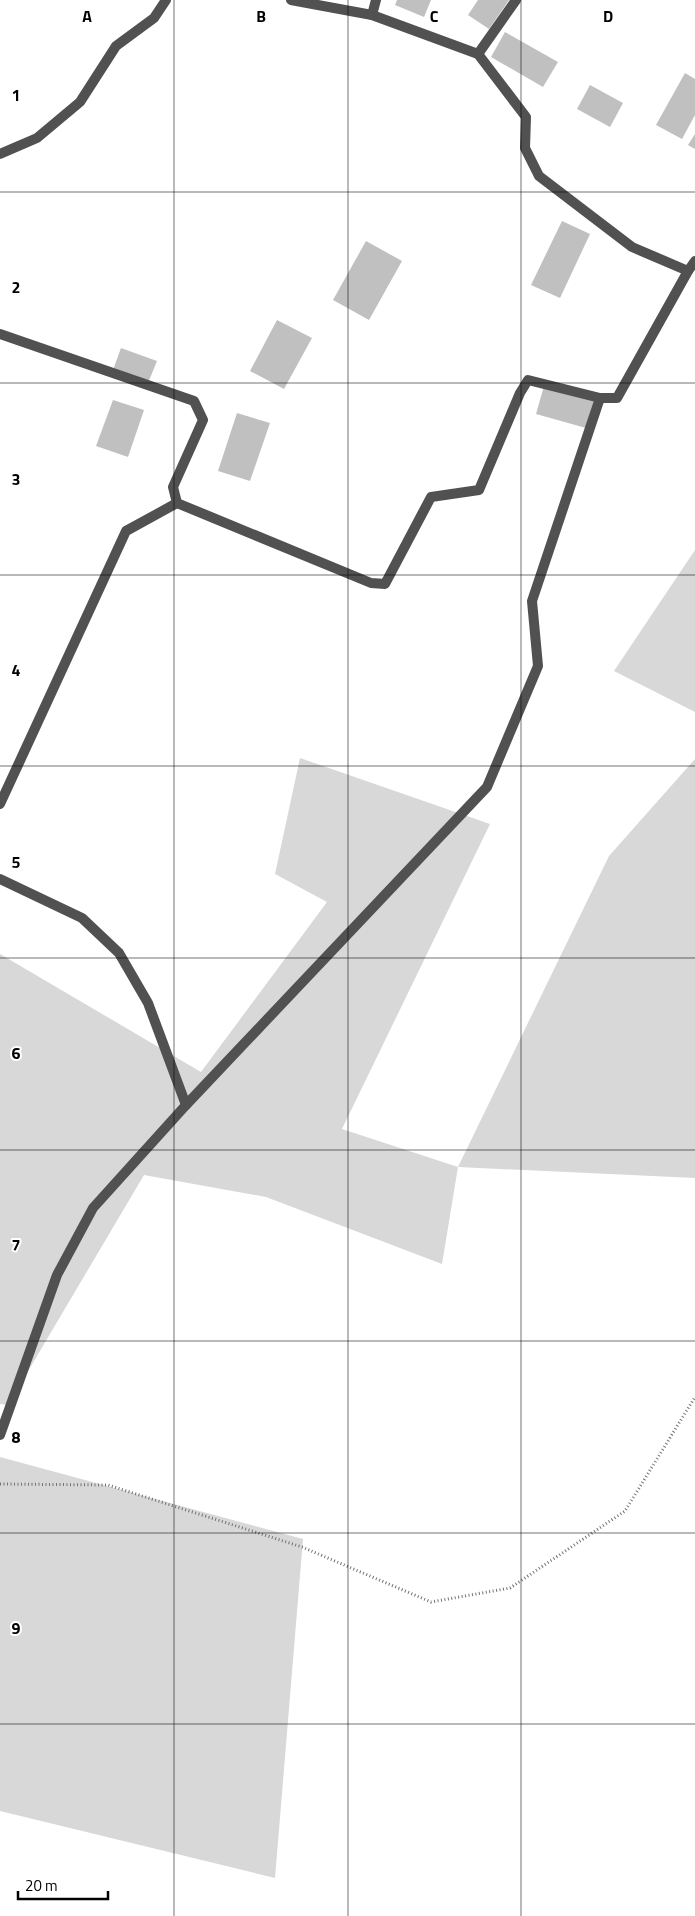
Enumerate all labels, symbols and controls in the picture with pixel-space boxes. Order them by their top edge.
text: A [82,4,92,28]
text: B [256,4,266,28]
text: C [430,4,439,28]
text: D [603,4,613,28]
text: 1 [12,83,20,107]
text: 2 [12,275,20,299]
text: 3 [12,467,20,491]
text: 4 [12,658,21,682]
text: 5 [12,850,21,874]
text: 6 [12,1041,21,1065]
text: 7 [12,1233,20,1257]
text: 8 [12,1425,21,1449]
text: 9 [12,1616,21,1640]
scale bar [18,1868,108,1900]
text: 20 m [25,1874,58,1897]

